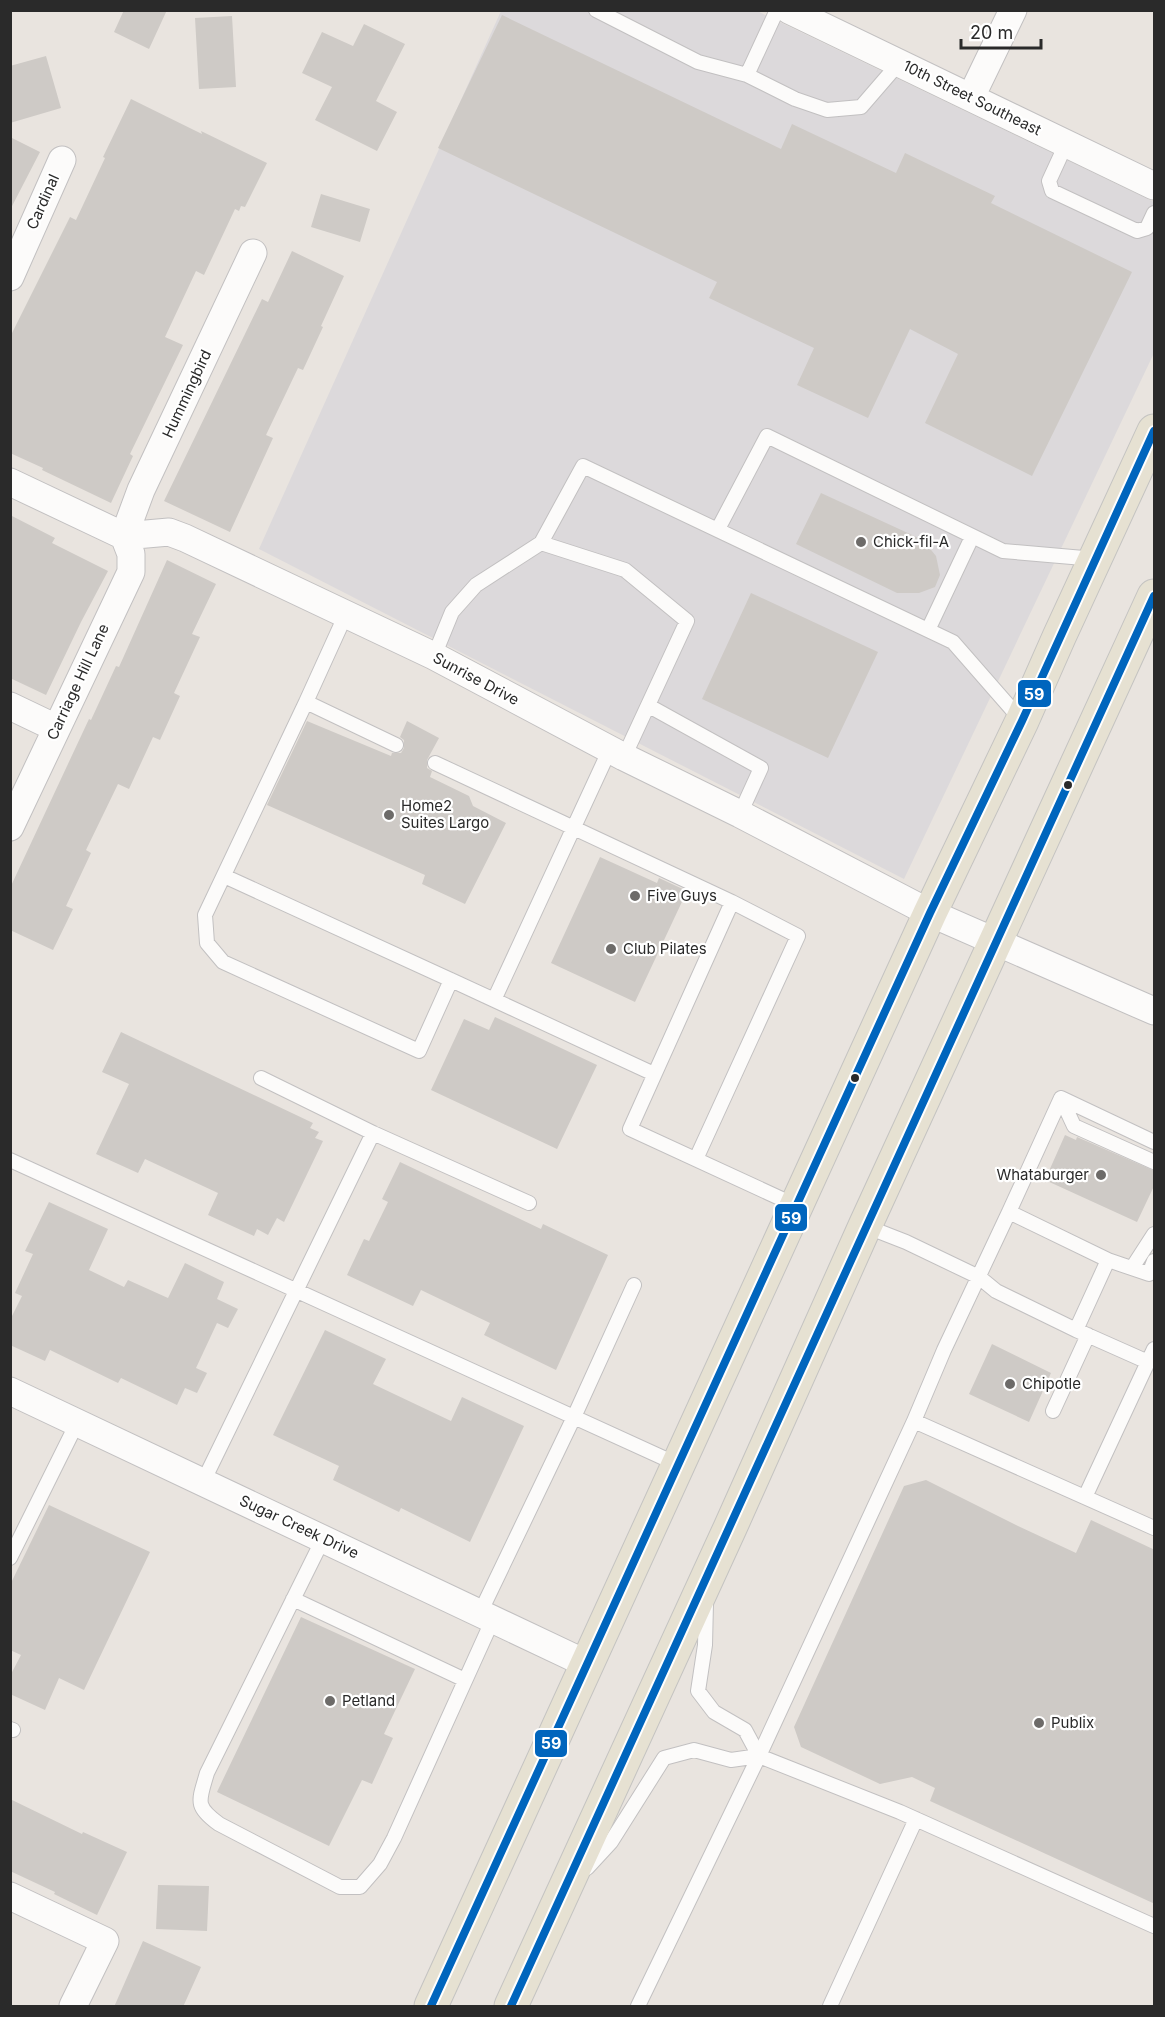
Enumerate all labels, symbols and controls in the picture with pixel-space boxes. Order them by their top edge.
scale bar [961,12,1040,50]
text: 20 m [970,22,1013,43]
street label: 10th Street Southeast [900,56,1045,139]
street label: Cardinal [22,171,63,232]
street label: Hummingbird [158,347,215,441]
place label: Chick-fil-A [873,532,949,551]
marker: Chick-fil-A [854,535,868,549]
street label: Carriage Hill Lane [42,621,113,743]
street label: Sunrise Drive [430,648,523,709]
line badge: 59 [1017,679,1052,708]
text: 59 [1024,684,1044,704]
unlabelled marker [1062,779,1074,791]
place label: Home2 Suites Largo [401,796,489,832]
marker: Home2 Suites Largo [382,808,396,822]
place label: Five Guys [647,886,717,905]
marker: Five Guys [628,889,642,903]
place label: Club Pilates [623,939,707,958]
marker: Club Pilates [604,942,618,956]
unlabelled marker [849,1072,861,1084]
place label: Whataburger [996,1165,1089,1184]
marker: Whataburger [1094,1168,1108,1182]
line badge: 59 [774,1203,808,1232]
text: 59 [781,1208,801,1228]
place label: Chipotle [1022,1374,1081,1393]
marker: Chipotle [1003,1377,1017,1391]
street label: Sugar Creek Drive [237,1491,362,1563]
place label: Petland [342,1691,395,1710]
marker: Petland [323,1694,337,1708]
place label: Publix [1051,1713,1094,1732]
marker: Publix [1032,1716,1046,1730]
line badge: 59 [534,1729,568,1758]
text: 59 [541,1733,561,1753]

